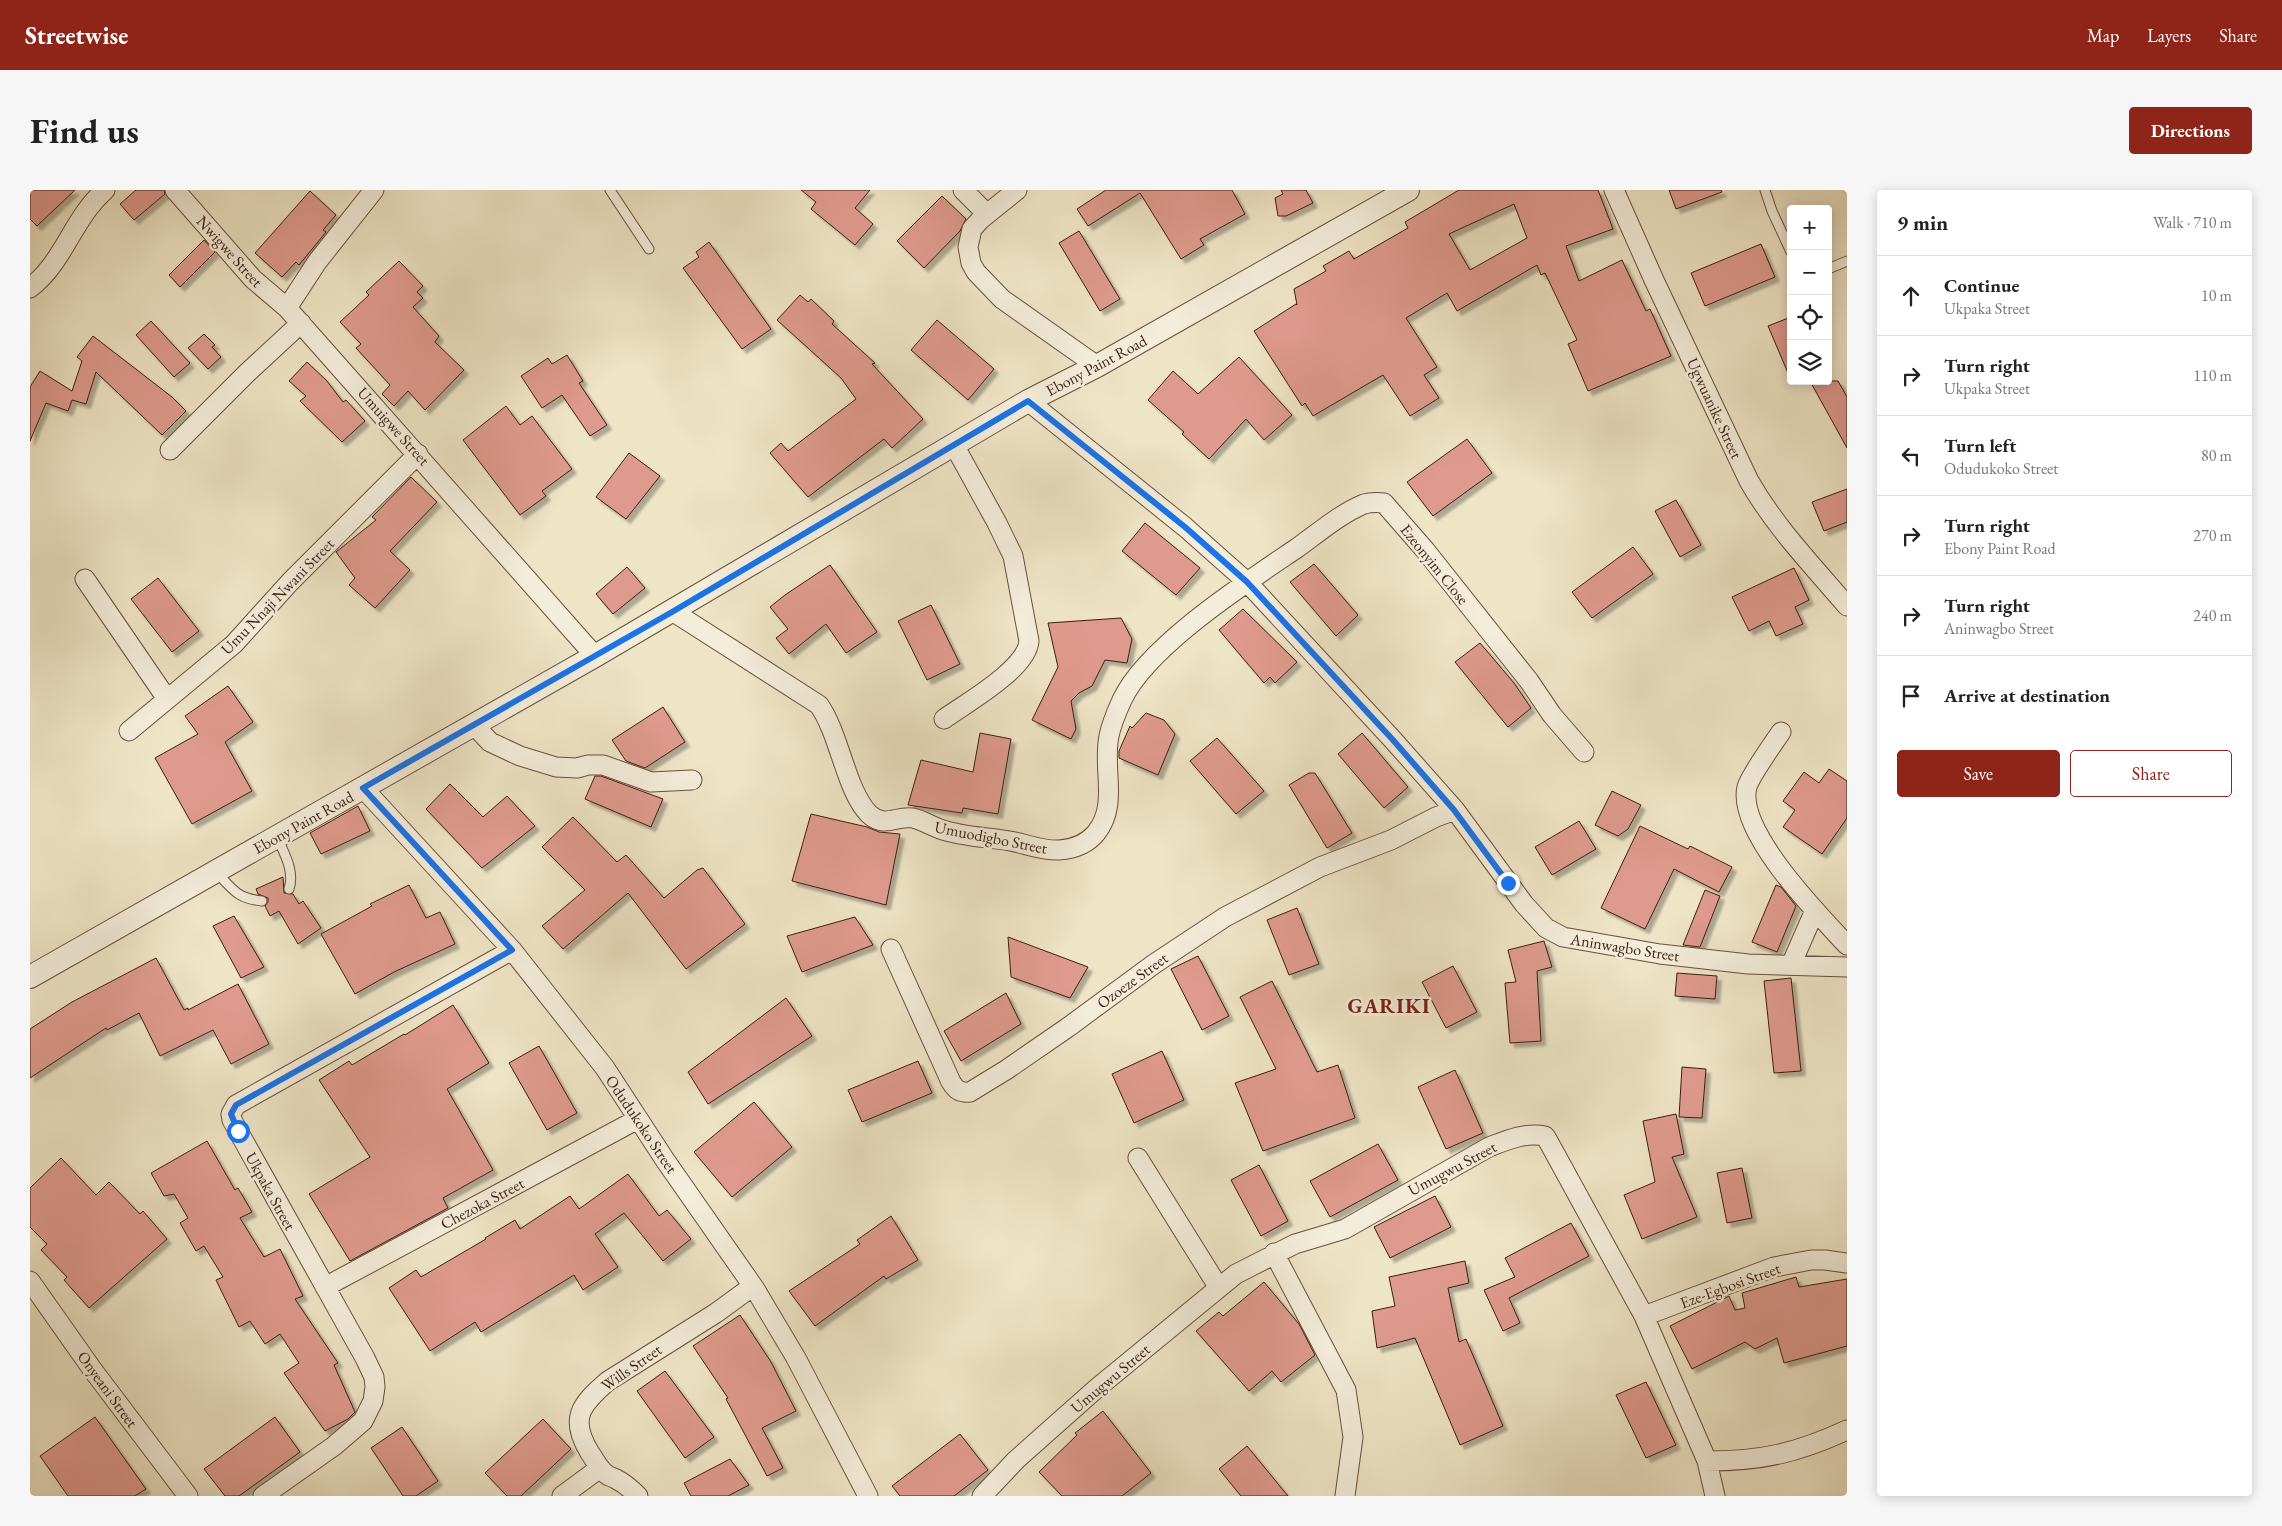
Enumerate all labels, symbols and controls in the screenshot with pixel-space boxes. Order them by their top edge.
text: Streetwise [25,20,128,51]
text: Map [2087,24,2119,47]
text: Layers [2147,24,2191,47]
text: Share [2219,24,2257,47]
button: Directions [2129,107,2252,154]
text: Find us [30,108,139,153]
map controls [1787,205,1832,385]
button: + [1787,205,1832,250]
text: 9 min [1897,209,1948,236]
street label: Nwigwe Street [192,211,267,292]
text: Walk · 710 m [2153,212,2232,233]
button: − [1787,250,1832,295]
text: Continue [1944,273,2019,298]
icon: ahead [1897,282,1925,310]
text: 10 m [2201,285,2232,306]
button: locate [1787,295,1832,340]
text: Ukpaka Street [1944,298,2030,319]
street label: Ebony Paint Road [1042,330,1151,401]
button: layers [1787,340,1832,385]
text: Turn right [1944,353,2030,378]
street label: Ugwuanike Street [1682,354,1747,462]
icon: right [1897,362,1925,390]
text: 110 m [2193,365,2232,386]
text: Ukpaka Street [1944,378,2030,399]
street label: Umuigwe Street [353,383,434,470]
text: Turn left [1944,433,2016,458]
icon: left [1897,442,1925,470]
text: 80 m [2201,445,2232,466]
text: Odudukoko Street [1944,458,2058,479]
text: Turn right [1944,513,2030,538]
street label: Ezeonyim Close [1396,520,1474,609]
icon: right [1897,522,1925,550]
text: 270 m [2193,525,2232,546]
street label: Umu Nnaji Nwani Street [216,533,339,659]
text: Ebony Paint Road [1944,538,2056,559]
text: Turn right [1944,593,2030,618]
icon: right [1897,602,1925,630]
text: 240 m [2193,605,2232,626]
text: Aninwagbo Street [1944,618,2054,639]
icon: arrive [1897,682,1925,710]
text: Arrive at destination [1944,683,2110,708]
button: Save [1897,750,2060,797]
button: Share [2070,750,2232,797]
street label: Ebony Paint Road [249,786,358,859]
street label: Umuodigbo Street [933,816,1049,859]
route end [1497,872,1520,895]
street label: Aninwagbo Street [1568,928,1681,966]
street label: Ozoeze Street [1093,948,1172,1013]
district label: GARIKI [1347,992,1431,1019]
street label: Odudukoko Street [601,1071,682,1178]
route start [227,1120,250,1143]
street label: Umugwu Street [1404,1136,1500,1201]
street label: Ukpaka Street [241,1149,301,1234]
street label: Chezoka Street [437,1173,528,1234]
street label: Eze-Egbosi Street [1677,1258,1783,1313]
street label: Wills Street [597,1339,666,1396]
street label: Umugwu Street [1066,1339,1154,1418]
street label: Onyeani Street [73,1347,143,1432]

